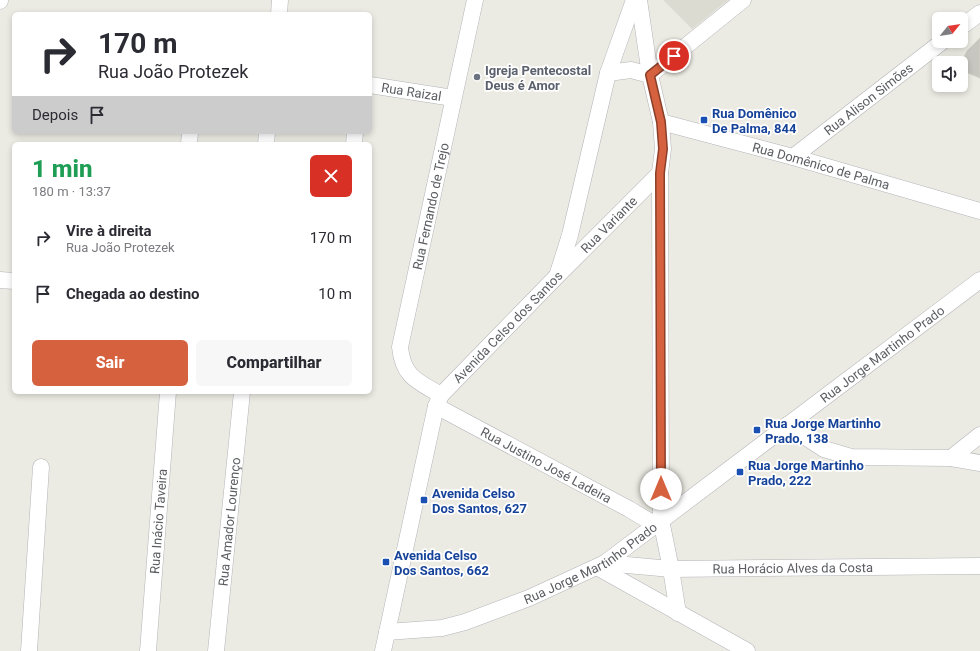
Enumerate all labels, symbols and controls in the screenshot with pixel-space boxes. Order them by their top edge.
north arrow [932,12,968,48]
map controls [932,12,968,92]
text: 170 m [98,27,177,60]
icon: right [32,28,84,80]
pin [657,39,691,73]
icon: arrive [663,45,685,67]
button: sound [932,56,968,92]
street label: Rua Alison Simões [821,60,916,138]
text: Rua João Protezek [98,61,248,82]
place label: Igreja Pentecostal Deus é Amor [485,63,591,93]
marker: Igreja Pentecostal Deus é Amor [472,72,482,82]
street label: Rua Raizal [380,79,443,104]
icon: arrive [86,104,108,126]
text: Depois [32,106,78,124]
place label: Rua Domênico De Palma, 844 [712,106,797,136]
marker: Rua Domênico De Palma, 844 [699,115,709,125]
street label: Rua Domênico de Palma [751,139,892,192]
street label: Rua Fernando de Trejo [409,141,451,271]
text: 1 min [32,155,93,183]
button: close [310,155,352,197]
text: 180 m · 13:37 [32,184,111,199]
street label: Rua Variante [577,193,640,256]
text: Vire à direita [66,222,152,240]
icon: right [32,227,54,249]
text: 170 m [310,229,352,247]
text: Rua João Protezek [66,240,175,255]
street label: Avenida Celso dos Santos [450,268,565,386]
icon: arrive [32,283,54,305]
text: Chegada ao destino [66,285,200,303]
text: 10 m [318,285,352,303]
street label: Rua Jorge Martinho Prado [817,302,947,406]
button: Sair [32,340,188,386]
button: Compartilhar [196,340,352,386]
place label: Rua Jorge Martinho Prado, 138 [765,416,881,446]
street label: Rua Justino José Ladeira [478,424,614,506]
marker: Rua Jorge Martinho Prado, 138 [752,425,762,435]
street label: Rua Amador Lourenço [215,457,243,587]
place label: Rua Jorge Martinho Prado, 222 [748,458,864,488]
marker: Rua Jorge Martinho Prado, 222 [735,467,745,477]
street label: Rua Inácio Taveira [146,468,170,574]
position arrow [640,468,682,510]
place label: Avenida Celso Dos Santos, 627 [432,486,527,516]
marker: Avenida Celso Dos Santos, 627 [419,495,429,505]
street label: Rua Jorge Martinho Prado [522,519,660,607]
place label: Avenida Celso Dos Santos, 662 [394,548,489,578]
marker: Avenida Celso Dos Santos, 662 [381,557,391,567]
street label: Rua Horácio Alves da Costa [712,560,873,576]

